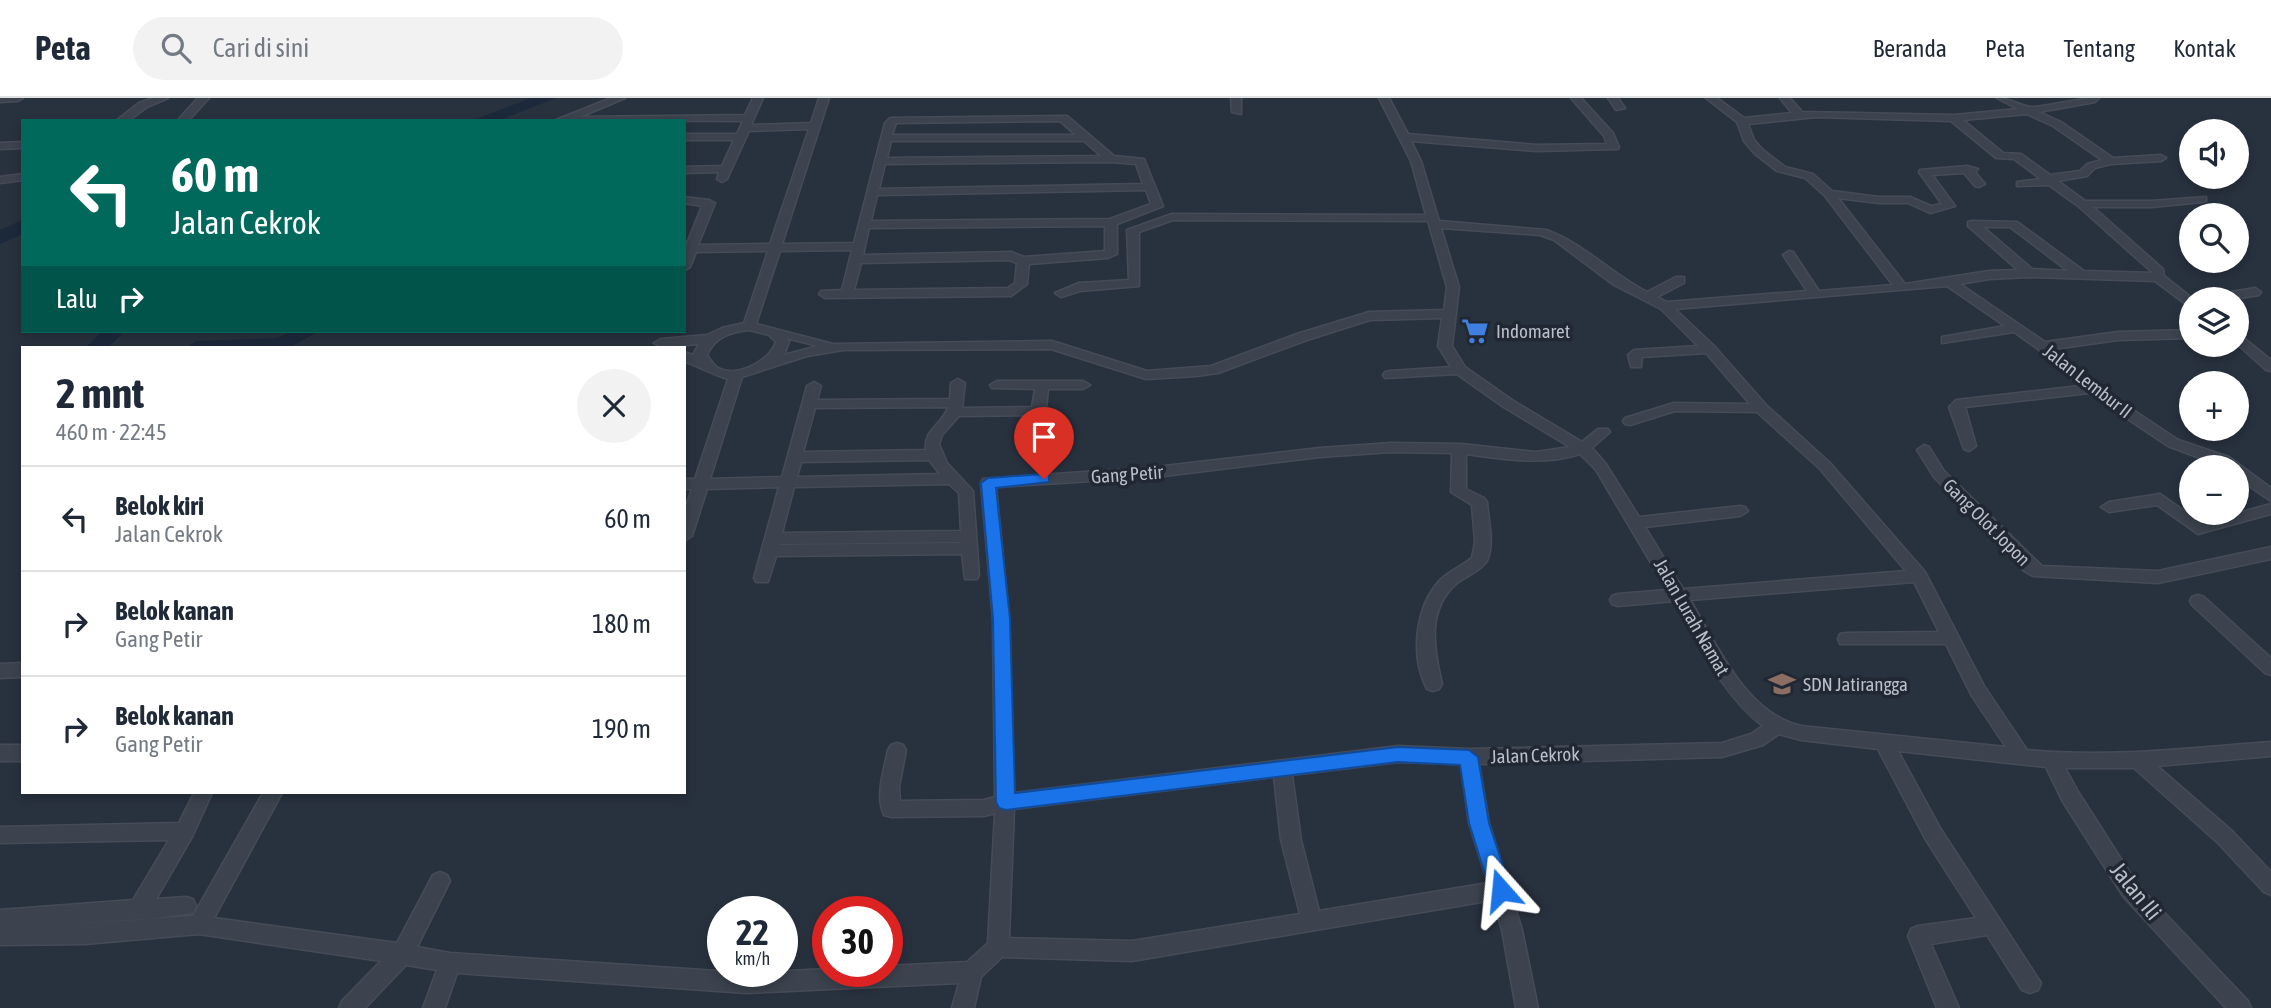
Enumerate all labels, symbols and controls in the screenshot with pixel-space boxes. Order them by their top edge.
search box [133,17,623,80]
text: Peta [35,29,91,67]
icon: search [157,29,195,67]
text: Cari di sini [213,33,309,63]
text: Beranda [1873,35,1947,62]
text: Peta [1985,35,2025,62]
text: Tentang [2063,35,2135,62]
text: Kontak [2173,35,2236,62]
map controls [2179,119,2249,525]
button: sound [2179,119,2249,189]
text: 60 m [171,146,259,202]
icon: left [56,147,147,238]
button: search [2179,203,2249,273]
text: Jalan Cekrok [171,204,321,241]
icon: right [112,280,150,318]
text: Lalu [56,284,98,314]
button: layers [2179,287,2249,357]
supermarket icon: Indomaret [1460,316,1490,346]
place label: Indomaret [1496,320,1570,342]
street label: Jalan Lembur II [2039,340,2137,422]
text: 2 mnt [56,369,144,417]
button: close [577,369,651,443]
button: + [2179,371,2249,441]
pin [1014,407,1074,479]
icon: arrive [1025,418,1063,456]
text: 460 m · 22:45 [56,419,167,445]
button: − [2179,455,2249,525]
street label: Gang Petir [1090,460,1164,487]
street label: Gang Olot Jopon [1939,474,2035,570]
text: Belok kiri [115,491,204,521]
icon: left [56,500,94,538]
text: 60 m [604,504,651,534]
text: Jalan Cekrok [115,521,223,547]
street label: Jalan Lurah Namat [1650,555,1734,679]
text: Belok kanan [115,596,234,626]
icon: right [56,605,94,643]
text: 180 m [592,609,651,639]
text: Gang Petir [115,626,202,652]
school or university icon: SDN Jatirangga [1767,669,1797,699]
place label: SDN Jatirangga [1803,673,1908,695]
text: Belok kanan [115,701,234,731]
icon: right [56,710,94,748]
text: 190 m [592,714,651,744]
text: Gang Petir [115,731,202,757]
street label: Jalan Cekrok [1490,742,1581,768]
position arrow [1464,853,1538,927]
street label: Jalan Ili [2105,857,2167,925]
speed limit sign: 30 [812,896,903,987]
text: 22 [736,912,769,952]
text: km/h [735,948,770,969]

